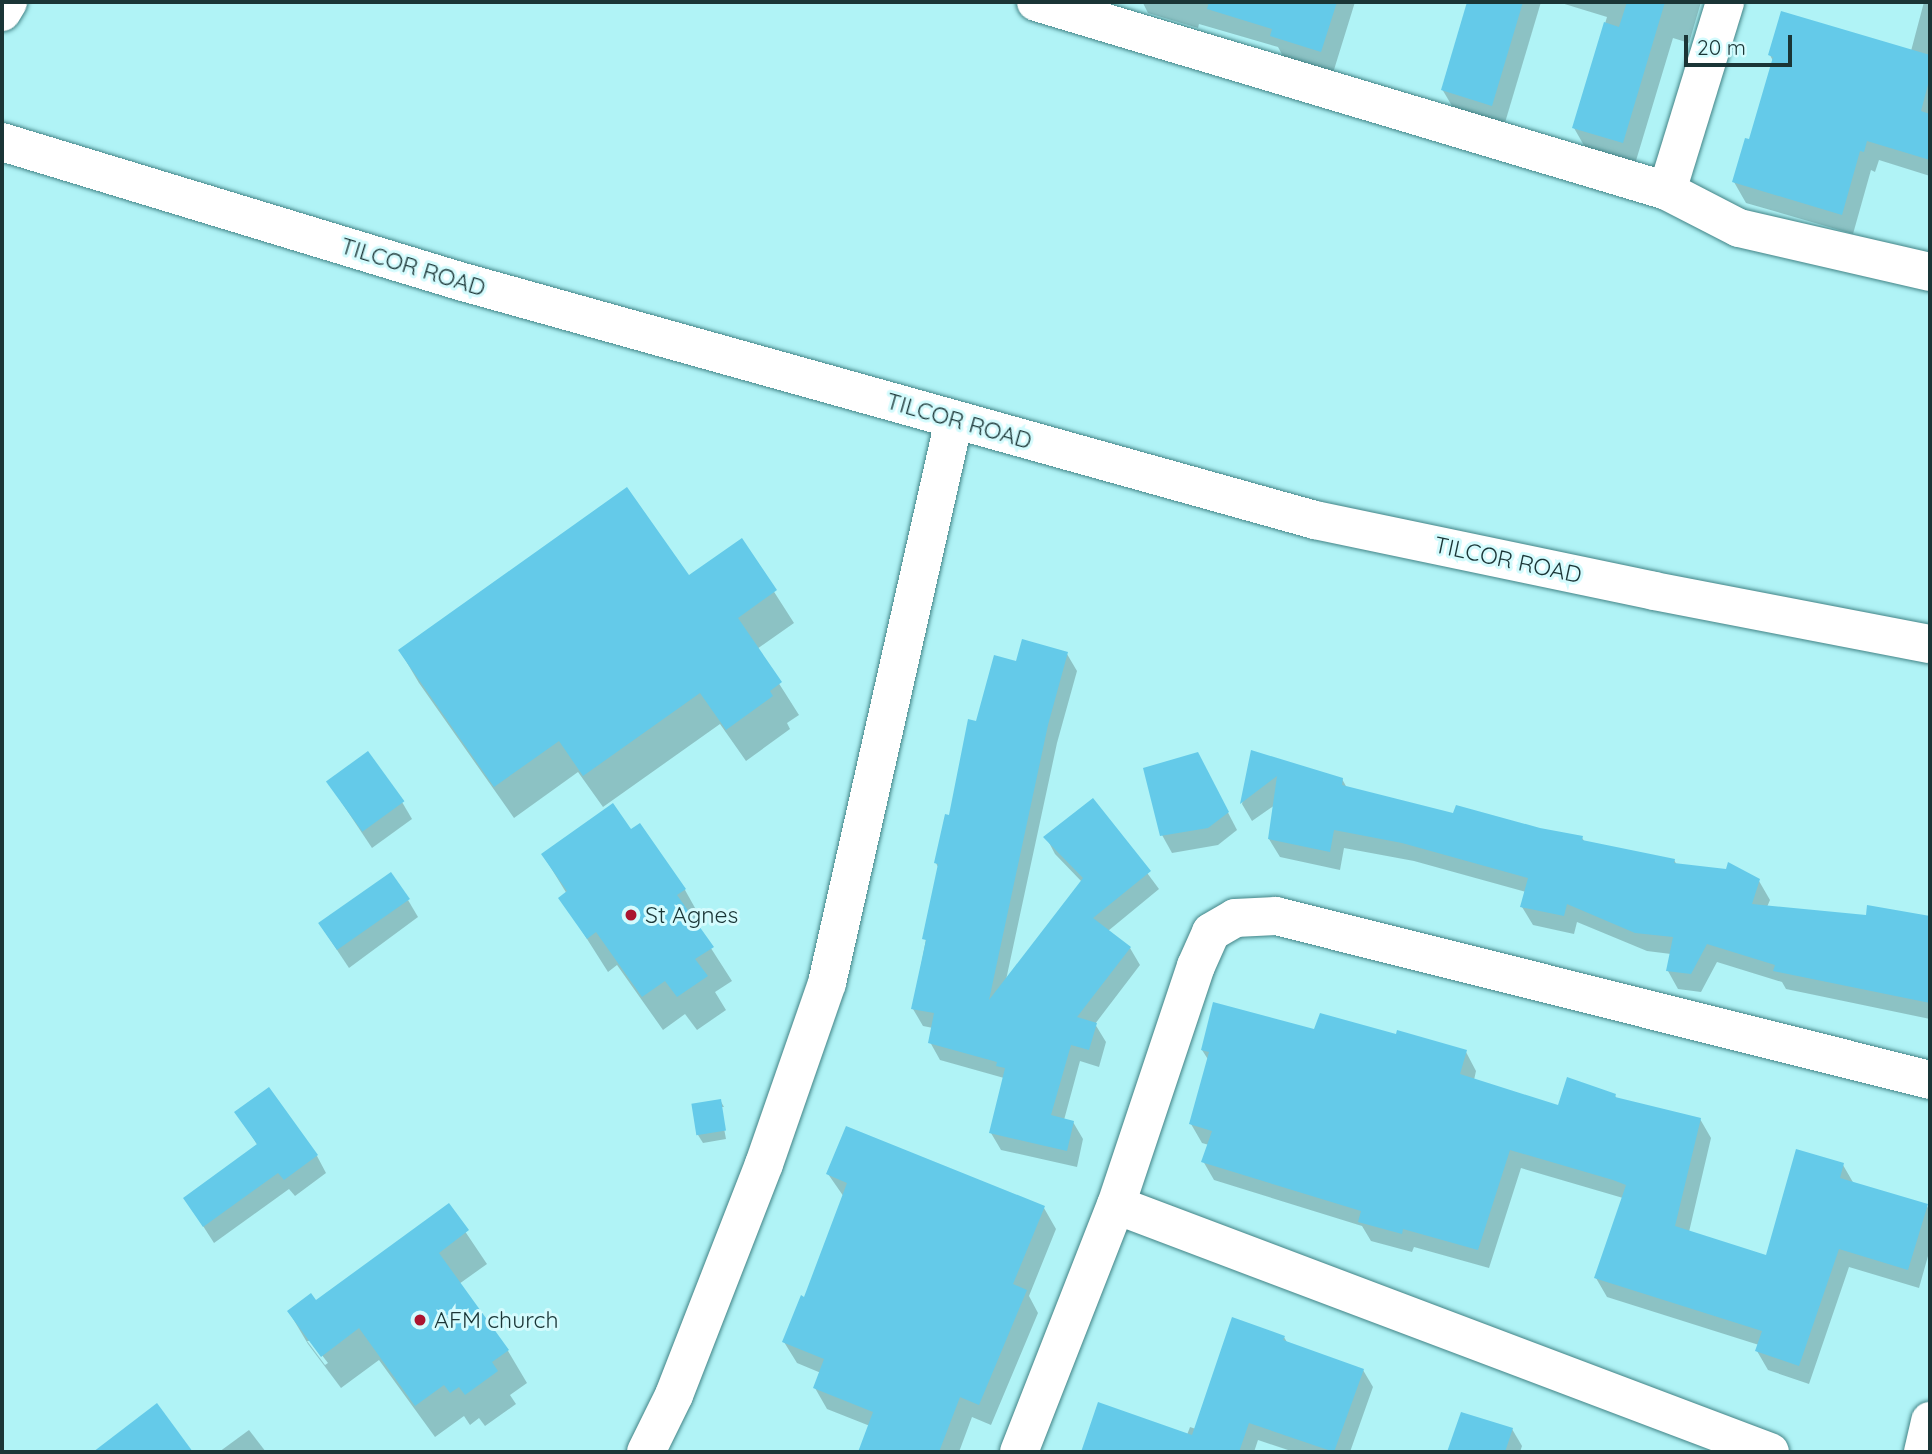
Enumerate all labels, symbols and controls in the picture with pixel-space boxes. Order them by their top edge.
scale bar [1687,21,1796,65]
text: 20 m [1697,34,1746,60]
street label: TILCOR ROAD [337,232,489,302]
street label: TILCOR ROAD [883,387,1035,455]
street label: TILCOR ROAD [1432,531,1584,589]
place label: St Agnes [645,901,738,929]
marker: St Agnes [623,907,639,923]
place label: AFM church [434,1306,559,1334]
marker: AFM church [412,1312,428,1328]

